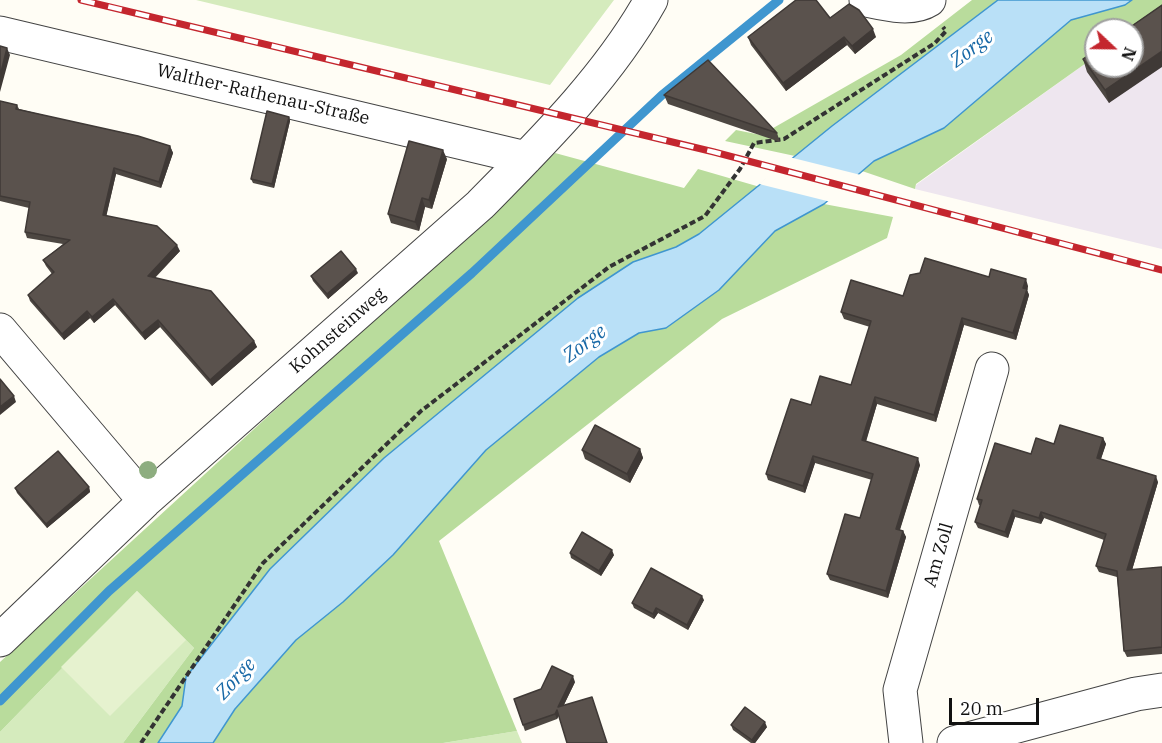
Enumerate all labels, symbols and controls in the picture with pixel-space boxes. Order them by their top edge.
north arrow [1084,18,1144,78]
water label: Zorge [946,25,998,73]
text: N [1117,44,1140,64]
street label: Walther-Rathenau-Straße [155,60,371,130]
street label: Kohnsteinweg [286,283,390,379]
water label: Zorge [559,320,611,368]
street label: Am Zoll [920,520,958,590]
water label: Zorge [211,653,261,705]
scale bar [952,686,1042,724]
text: 20 m [960,697,1003,720]

